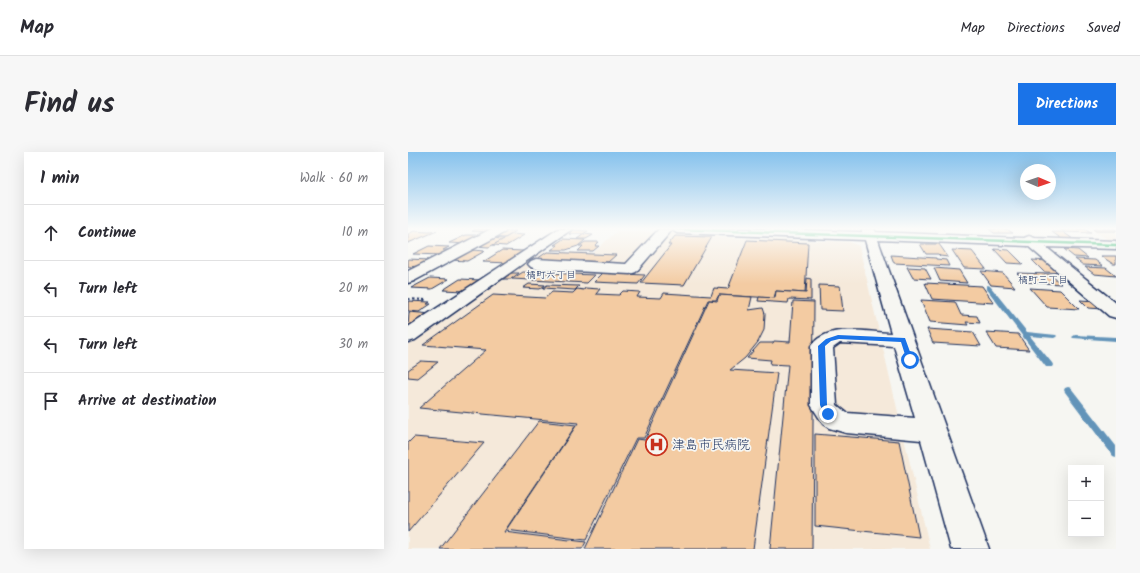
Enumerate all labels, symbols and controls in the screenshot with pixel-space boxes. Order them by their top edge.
text: Map [20,13,54,43]
text: Map [960,17,985,39]
text: Directions [1007,17,1065,39]
text: Saved [1087,17,1120,39]
text: Find us [24,82,115,127]
button: Directions [1018,83,1116,125]
north arrow [1020,164,1056,200]
text: 1 min [40,165,79,192]
text: Walk · 60 m [300,168,368,189]
text: Continue [78,221,136,245]
icon: ahead [40,222,62,244]
text: 10 m [342,222,368,243]
district label: 橘町六丁目 [526,267,576,283]
district label: 橘町三丁目 [1018,272,1068,288]
text: Turn left [78,277,138,301]
icon: left [40,278,62,300]
text: 20 m [338,278,368,299]
text: Turn left [78,333,138,357]
icon: left [40,334,62,356]
text: 30 m [339,334,368,355]
route start [901,351,919,369]
text: Arrive at destination [78,389,217,413]
icon: arrive [40,390,62,412]
route end [819,405,837,423]
hospital icon: 津島市民病院 [644,432,670,458]
place label: 津島市民病院 [672,435,750,456]
map controls [1068,465,1104,537]
button: + [1068,465,1104,501]
button: − [1068,501,1104,537]

